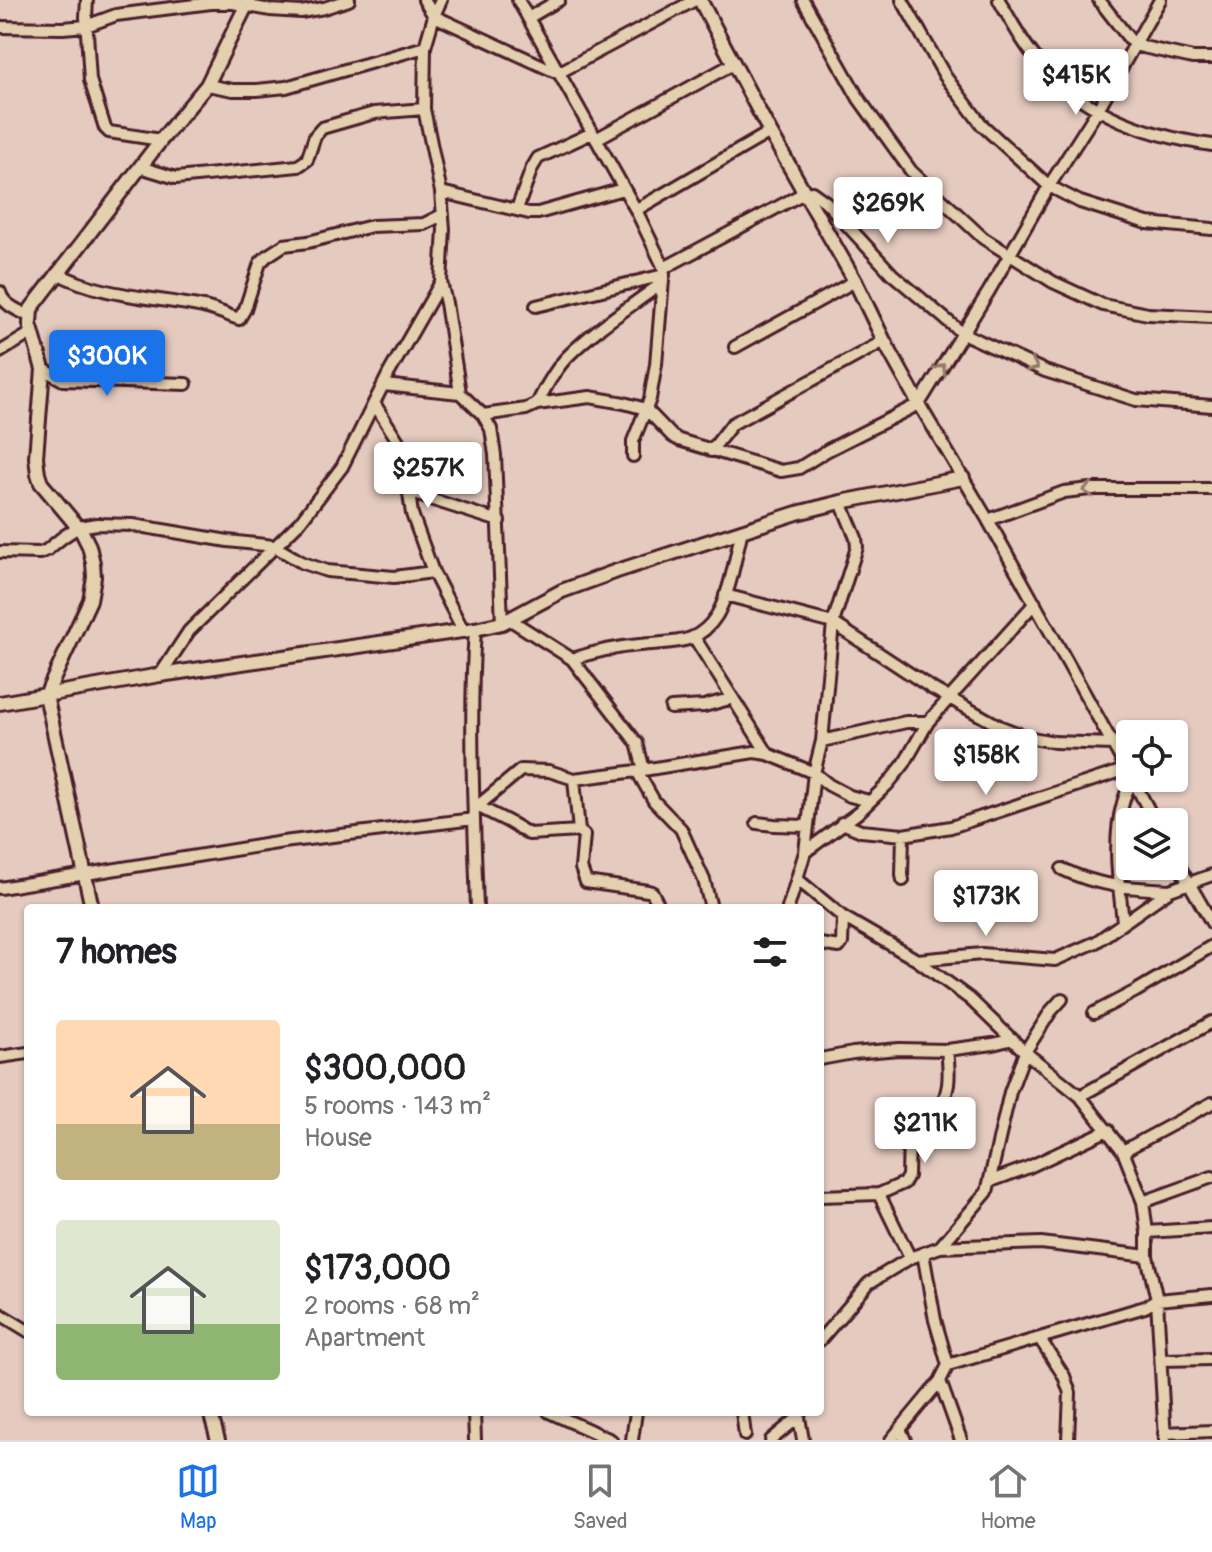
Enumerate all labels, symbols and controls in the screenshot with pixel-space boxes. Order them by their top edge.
pin: $415K [1020,49,1132,117]
text: $415K [1041,59,1111,91]
pin: $269K [832,177,944,245]
text: $269K [852,187,924,219]
pin: $300K [51,330,163,398]
text: $300K [67,340,147,372]
one-way arrow [1025,356,1040,372]
one-way arrow [931,363,946,378]
pin: $257K [372,442,484,510]
text: $257K [392,452,464,484]
one-way arrow [1081,481,1094,498]
map controls [1116,720,1188,880]
button: locate [1116,720,1188,792]
pin: $158K [930,729,1042,797]
text: $158K [952,739,1020,771]
button: layers [1116,808,1188,880]
pin: $173K [930,870,1042,938]
text: $173K [952,880,1020,912]
icon: filters [748,930,792,974]
text: 7 homes [56,931,177,974]
text: $300,000 [304,1047,466,1090]
icon: home [120,1052,216,1148]
text: 5 rooms · 143 m² [304,1090,491,1122]
pin: $211K [869,1097,981,1165]
text: $211K [893,1107,957,1139]
text: House [304,1122,372,1154]
text: $173,000 [304,1247,451,1290]
icon: home [120,1252,216,1348]
text: 2 rooms · 68 m² [304,1290,480,1322]
text: Apartment [304,1322,425,1354]
tab: Map [176,1459,220,1535]
tab: Saved [573,1459,628,1535]
tab: Home [980,1459,1036,1535]

